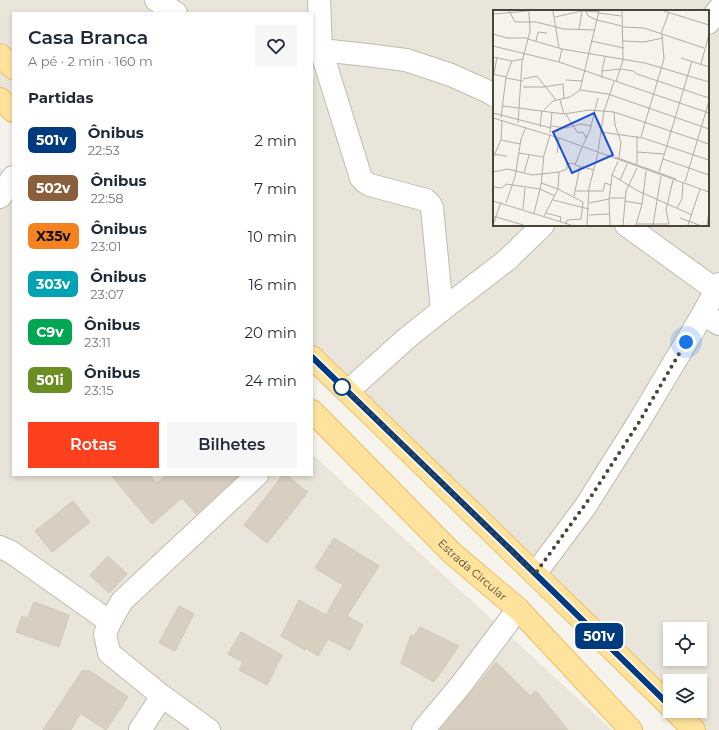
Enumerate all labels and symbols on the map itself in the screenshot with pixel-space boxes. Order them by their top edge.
inset map [493,10,709,226]
your location [676,332,696,352]
unlabelled marker [333,378,351,396]
street label: Estrada Circular [435,536,510,604]
line badge: 501v [571,623,627,649]

